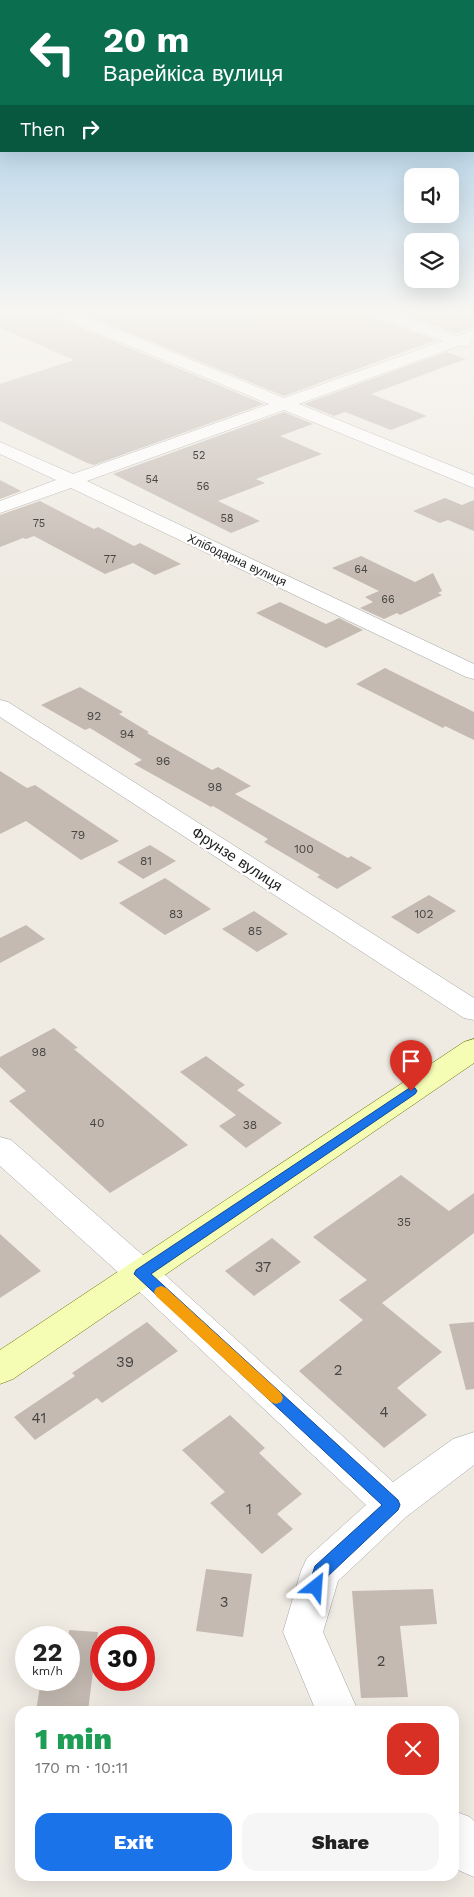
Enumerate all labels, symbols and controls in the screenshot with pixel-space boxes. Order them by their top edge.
text: 20 m [103,19,189,61]
icon: left [20,20,85,85]
text: Варейкіса вулиця [103,61,283,86]
icon: right [76,115,104,143]
text: Then [20,118,66,141]
map controls [404,168,459,288]
button: sound [404,168,459,223]
button: layers [404,233,459,288]
house number: 52 [193,449,205,462]
house number: 54 [145,473,159,486]
house number: 56 [196,480,210,493]
house number: 58 [220,512,234,525]
house number: 75 [33,517,45,530]
street label: Хлібодарна вулиця [185,531,289,589]
house number: 77 [104,553,116,566]
house number: 64 [354,563,368,576]
house number: 66 [381,593,395,606]
house number: 92 [87,709,101,723]
house number: 94 [120,727,134,741]
house number: 96 [156,754,170,768]
house number: 98 [208,780,222,794]
street label: Фрунзе вулиця [188,823,286,895]
house number: 79 [71,828,85,842]
house number: 100 [294,842,314,856]
house number: 81 [140,854,152,868]
house number: 83 [169,907,183,921]
house number: 102 [414,907,434,921]
house number: 85 [248,924,262,938]
pin [390,1040,432,1091]
house number: 98 [32,1045,46,1059]
icon: arrive [397,1047,425,1075]
house number: 40 [90,1116,104,1130]
house number: 38 [243,1118,257,1132]
house number: 35 [397,1215,411,1229]
house number: 37 [255,1258,271,1276]
house number: 39 [116,1353,134,1371]
house number: 2 [334,1361,342,1379]
house number: 4 [379,1403,389,1421]
house number: 41 [32,1409,46,1427]
house number: 1 [246,1500,252,1518]
position arrow [289,1560,341,1612]
house number: 3 [220,1593,228,1611]
speed limit sign: 30 [90,1626,155,1691]
text: 22 [33,1638,62,1667]
house number: 2 [377,1652,385,1670]
text: km/h [32,1664,63,1678]
text: 1 min [35,1721,112,1756]
button: close [387,1723,439,1775]
text: 170 m · 10:11 [35,1758,128,1777]
button: Exit [35,1813,232,1871]
button: Share [242,1813,439,1871]

